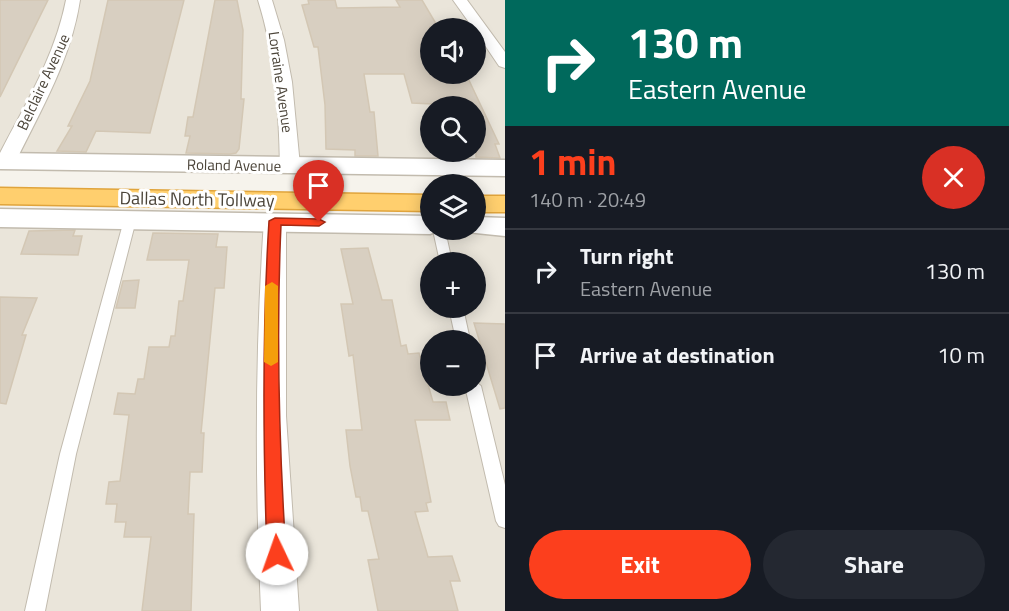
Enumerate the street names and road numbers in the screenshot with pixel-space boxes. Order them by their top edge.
street label: Belclaire Avenue [11,30,75,134]
street label: Lorraine Avenue [263,30,299,134]
street label: Roland Avenue [187,153,281,177]
street label: Dallas North Tollway [119,184,275,214]

